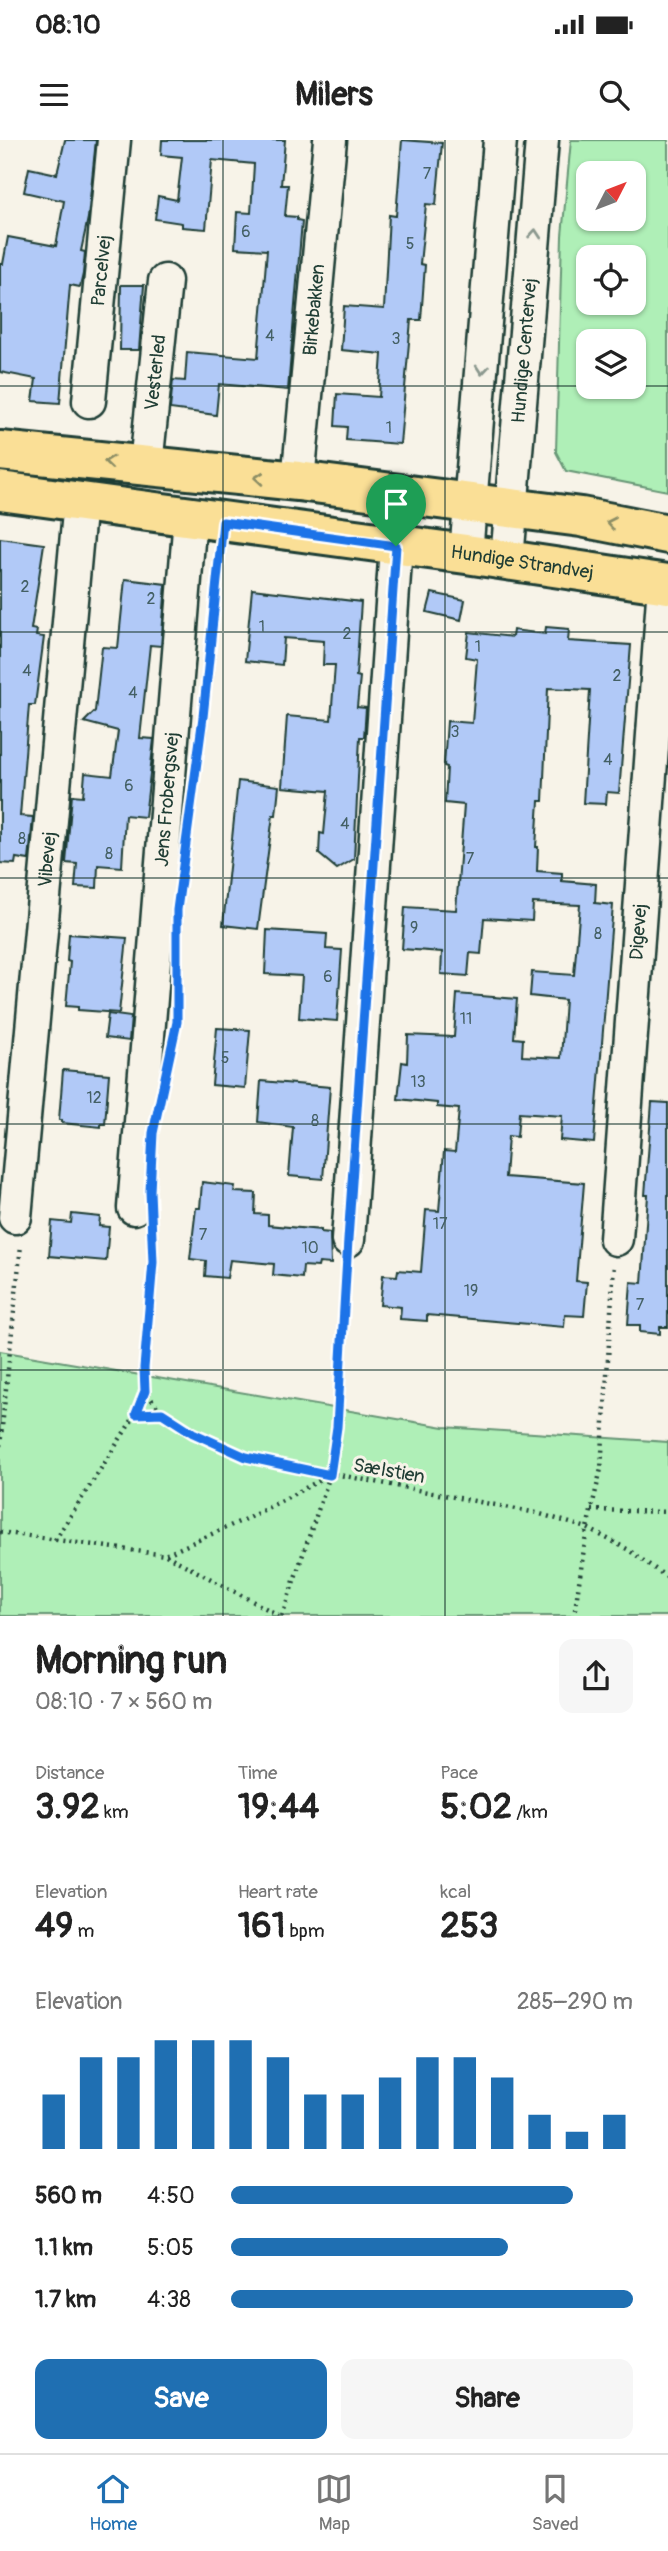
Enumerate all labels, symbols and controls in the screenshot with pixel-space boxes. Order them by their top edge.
text: 08:10 [35,9,101,41]
text: Milers [295,75,373,115]
icon: menu [35,76,73,114]
icon: search [595,76,633,114]
north arrow [576,161,646,231]
map controls [576,161,646,399]
house number: 7 [423,164,432,184]
house number: 6 [241,222,251,242]
one-way arrow [527,228,542,239]
street label: Parcelvej [86,234,117,307]
house number: 5 [406,234,414,254]
button: locate [576,245,646,315]
street label: Birkebakken [298,263,330,357]
street label: Hundige Centervej [506,277,542,424]
house number: 4 [265,326,275,346]
house number: 3 [392,329,401,349]
button: layers [576,329,646,399]
street label: Vesterled [140,333,171,412]
one-way arrow [475,365,490,376]
house number: 1 [386,418,392,438]
one-way arrow [103,455,114,470]
one-way arrow [253,471,264,486]
pin [366,474,426,546]
icon: arrive [377,485,415,523]
one-way arrow [605,516,617,531]
street label: Hundige Strandvej [449,540,595,585]
house number: 2 [21,577,30,597]
house number: 2 [147,589,156,609]
house number: 1 [259,617,265,637]
house number: 2 [343,624,352,644]
house number: 1 [475,637,481,657]
house number: 4 [22,661,32,681]
house number: 2 [613,666,622,686]
house number: 4 [128,683,138,703]
house number: 3 [451,722,460,742]
street label: Jens Frobergsvej [150,731,185,868]
house number: 4 [603,750,613,770]
house number: 6 [124,776,134,796]
house number: 4 [340,814,350,834]
house number: 8 [18,829,26,849]
street label: Vibevej [33,831,62,888]
house number: 8 [105,844,113,864]
house number: 7 [466,849,475,869]
street label: Digevej [624,903,653,961]
house number: 9 [410,918,418,938]
house number: 8 [594,924,602,944]
house number: 6 [323,967,333,987]
house number: 11 [460,1009,472,1029]
house number: 5 [221,1048,229,1068]
house number: 13 [410,1072,426,1092]
house number: 12 [86,1088,102,1108]
house number: 8 [311,1111,319,1131]
house number: 17 [433,1214,448,1234]
house number: 7 [199,1225,208,1245]
house number: 10 [301,1238,319,1258]
house number: 19 [464,1281,478,1301]
house number: 7 [636,1295,645,1315]
street label: Sælstien [351,1453,427,1489]
text: Morning run [35,1637,227,1685]
button: share [559,1639,633,1713]
text: 08:10 · 7 × 560 m [35,1687,212,1716]
text: Distance [35,1761,104,1785]
text: Time [238,1761,277,1785]
text: Pace [440,1761,478,1785]
text: 3.92 [35,1785,100,1829]
text: 19:44 [238,1785,319,1829]
text: 5:02 [440,1785,512,1829]
text: km [100,1800,129,1824]
text: /km [512,1800,548,1824]
text: Elevation [35,1880,107,1904]
text: Heart rate [238,1880,318,1904]
text: kcal [440,1880,471,1904]
text: 49 [35,1904,73,1948]
text: 161 [238,1904,285,1948]
text: 253 [440,1904,498,1948]
text: m [73,1919,94,1943]
text: bpm [285,1919,325,1943]
text: Elevation [35,1987,123,2016]
text: 285–290 m [517,1987,633,2016]
text: 560 m [35,2181,102,2210]
text: 4:50 [147,2181,195,2210]
text: 1.1 km [35,2233,93,2262]
text: 5:05 [147,2233,194,2262]
text: 1.7 km [35,2285,96,2314]
text: 4:38 [147,2285,191,2314]
button: Save [35,2359,327,2439]
button: Share [341,2359,633,2439]
tab: Home [89,2470,137,2536]
tab: Map [315,2470,353,2536]
tab: Saved [532,2470,579,2536]

